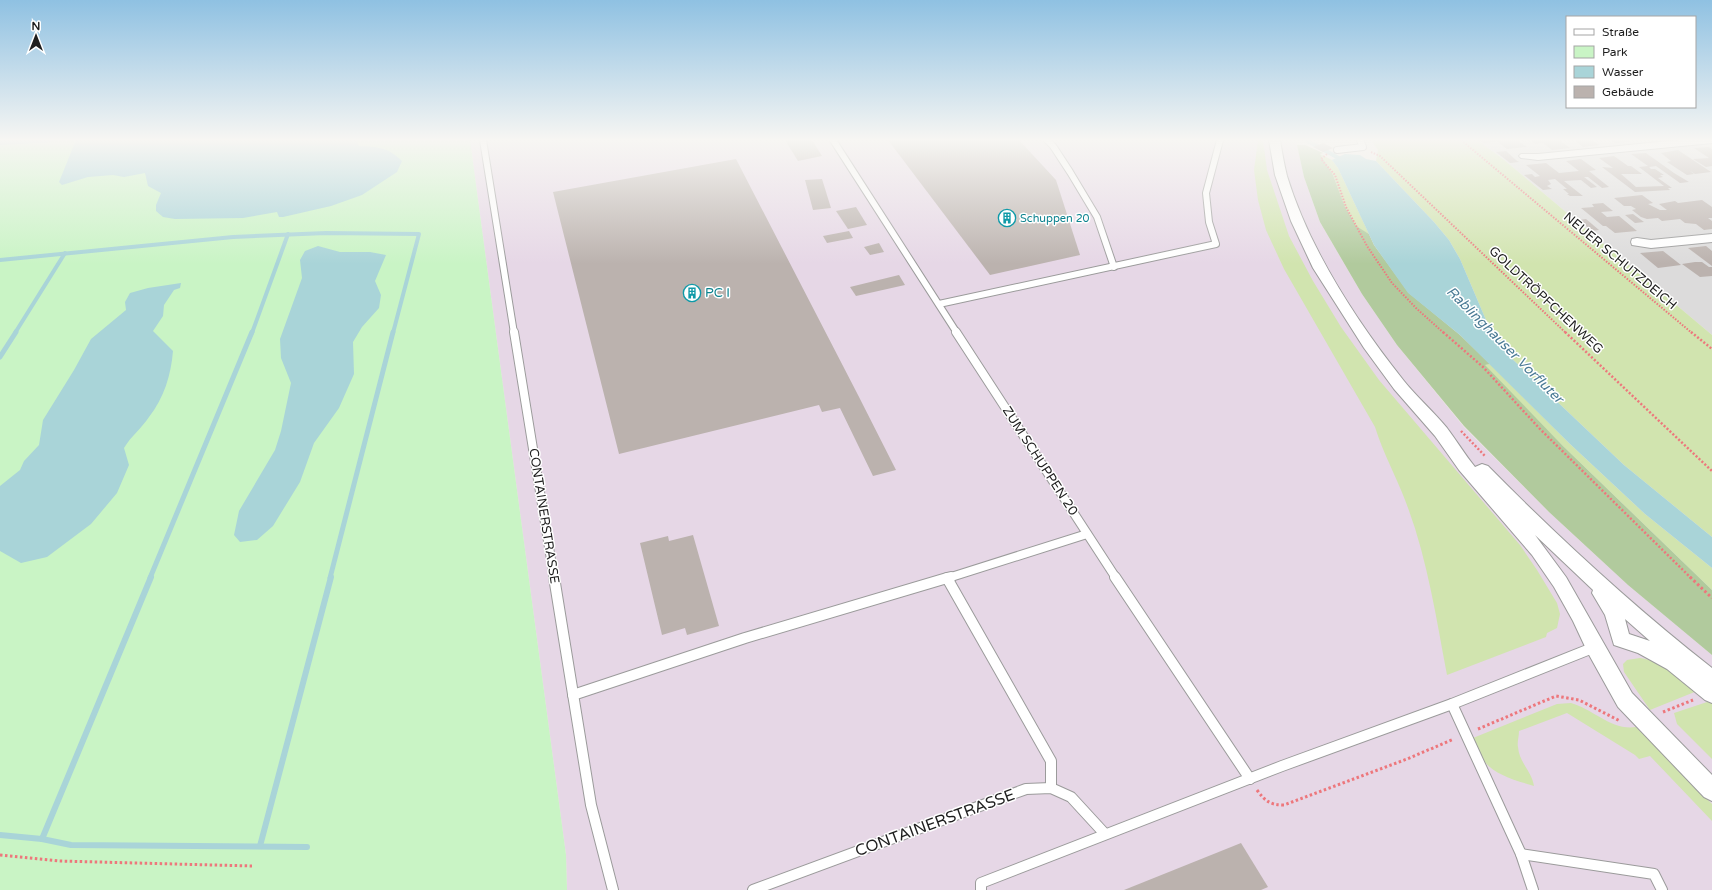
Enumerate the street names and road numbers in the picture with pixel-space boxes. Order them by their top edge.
street label: NEUER SCHUTZDEICH [1560,209,1680,313]
street label: GOLDTRÖPFCHENWEG [1486,243,1606,357]
street label: ZUM SCHUPPEN 20 [999,404,1081,518]
street label: CONTAINERSTRASSE [525,447,563,585]
street label: CONTAINERSTRASSE [852,785,1018,861]

